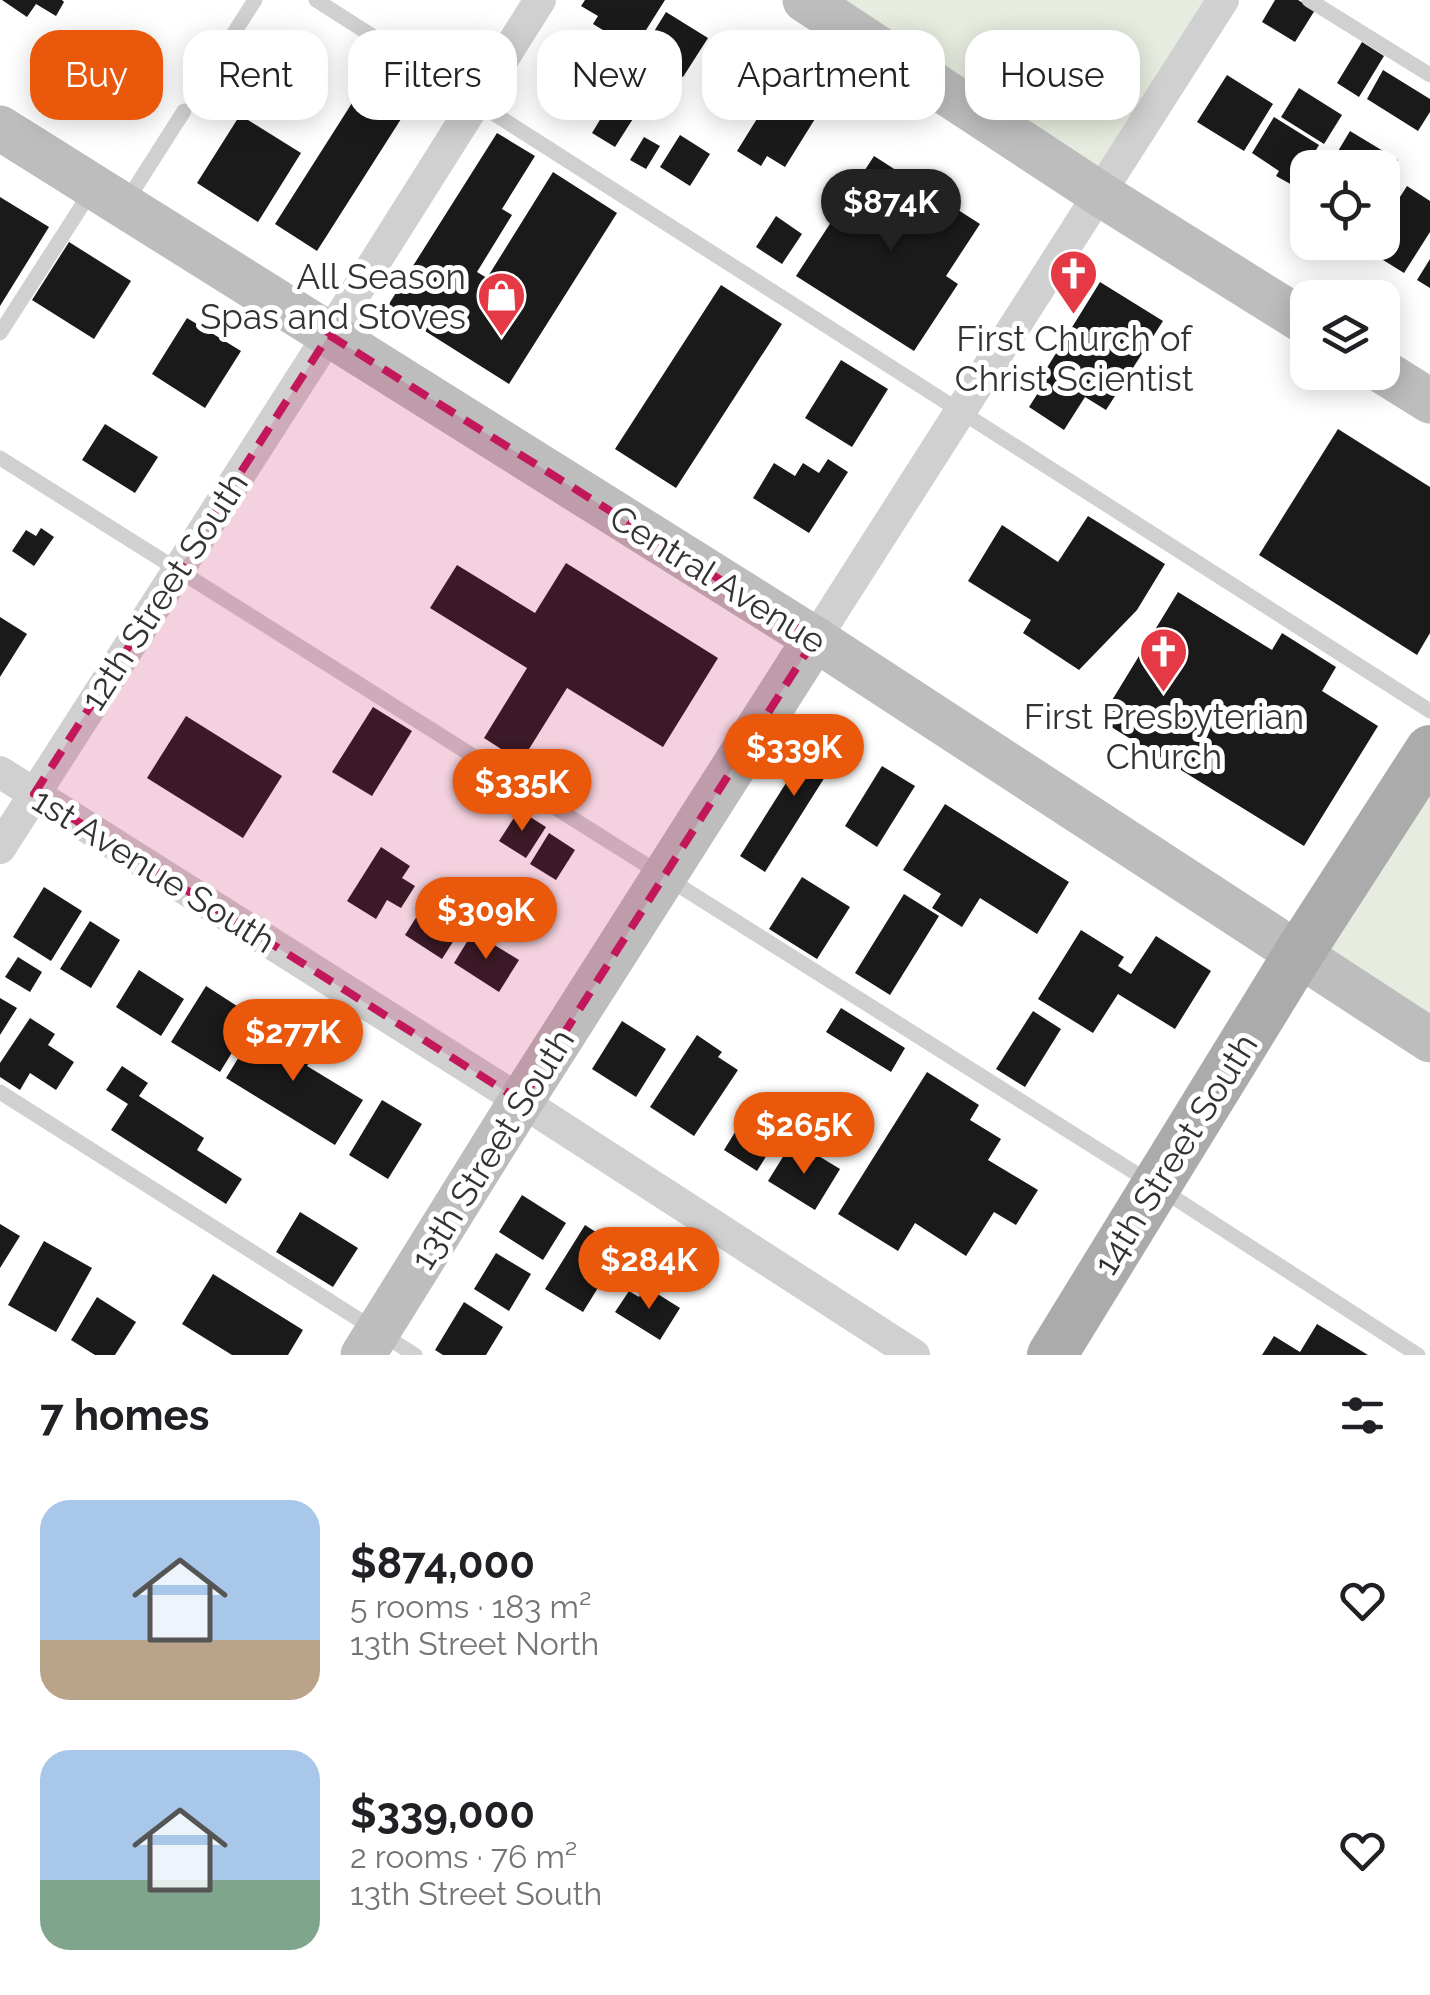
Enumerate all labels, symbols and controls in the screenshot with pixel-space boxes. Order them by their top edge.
chip: Buy [30,30,163,120]
chip: Rent [183,30,328,120]
chip: Filters [348,30,517,120]
chip: New [537,30,682,120]
chip: Apartment [702,30,945,120]
chip: House [965,30,1140,120]
map controls [1290,150,1400,390]
button: locate [1290,150,1400,260]
pin: $874K [821,169,961,254]
text: $874K [843,183,939,220]
church icon: First Church of Christ Scientist [1048,248,1100,316]
place label: All Season Spas and Stoves [200,256,466,337]
shop icon: All Season Spas and Stoves [475,270,527,338]
button: layers [1290,280,1400,390]
place label: First Church of Christ Scientist [955,318,1194,399]
street label: 12th Street South [72,464,256,718]
street label: Central Avenue [602,496,834,662]
church icon: First Presbyterian Church [1138,626,1190,694]
place label: First Presbyterian Church [1024,696,1304,777]
pin: $339K [724,714,864,799]
text: $339K [746,728,842,765]
pin: $335K [452,749,592,834]
text: $335K [475,763,569,800]
street label: 1st Avenue South [25,779,283,961]
pin: $309K [416,877,556,962]
text: $309K [437,891,535,928]
pin: $277K [223,999,363,1084]
text: $277K [245,1013,341,1050]
street label: 13th Street South [402,1021,582,1277]
street label: 14th Street South [1084,1026,1266,1282]
pin: $265K [734,1092,874,1177]
text: $265K [756,1106,852,1143]
pin: $284K [579,1227,719,1312]
text: $284K [600,1241,698,1278]
icon: filters [1335,1388,1390,1443]
text: 7 homes [40,1391,209,1440]
text: $874,000 [350,1539,535,1588]
icon: home [120,1540,240,1660]
icon: heart [1335,1573,1390,1628]
text: 5 rooms · 183 m² [350,1588,591,1625]
text: 13th Street North [350,1625,599,1662]
text: $339,000 [350,1789,535,1838]
icon: home [120,1790,240,1910]
icon: heart [1335,1823,1390,1878]
text: 2 rooms · 76 m² [350,1838,577,1875]
text: 13th Street South [350,1875,602,1912]

